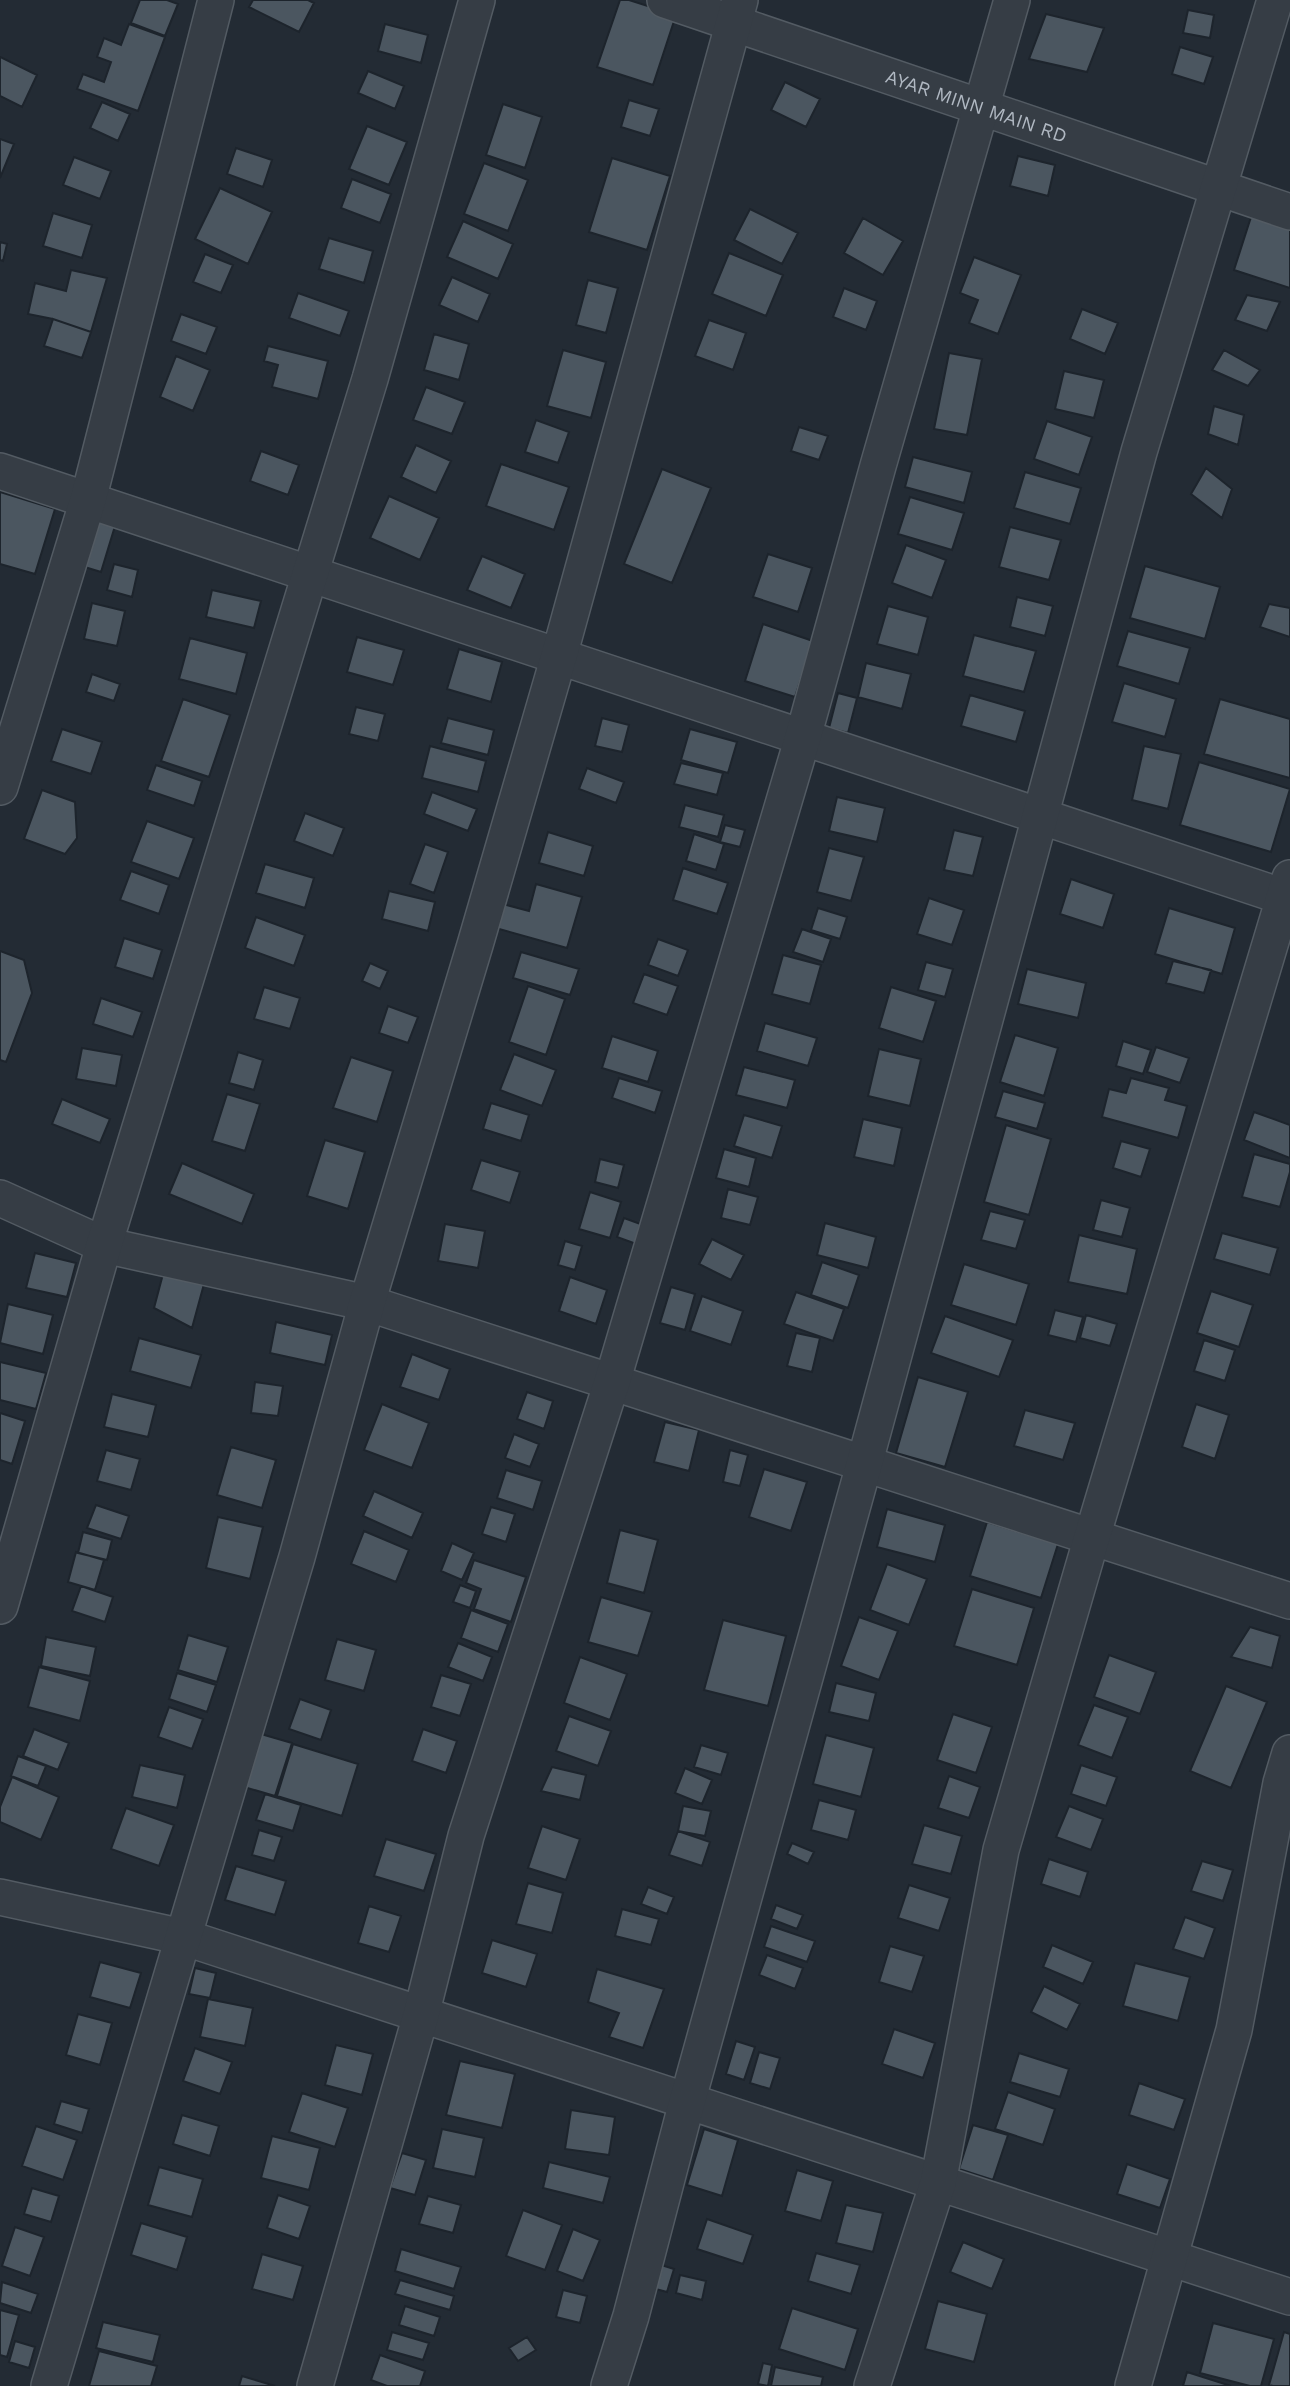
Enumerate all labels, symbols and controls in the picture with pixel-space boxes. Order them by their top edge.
street label: AYAR MINN MAIN RD [883,65,1070,148]

